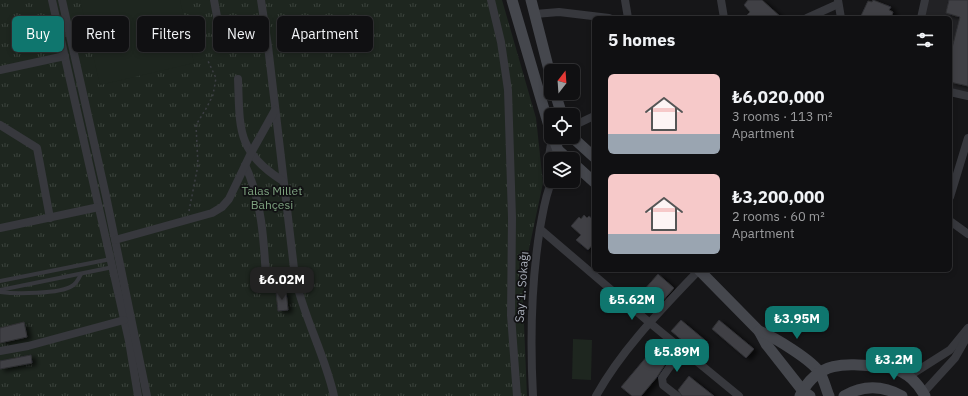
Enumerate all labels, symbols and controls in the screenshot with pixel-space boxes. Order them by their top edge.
chip: Buy [12,16,64,52]
chip: Rent [72,16,129,52]
chip: Filters [137,16,205,52]
chip: New [213,16,269,52]
chip: Apartment [277,16,373,52]
text: 5 homes [608,29,675,51]
icon: filters [914,29,936,51]
north arrow [544,64,580,100]
map controls [544,64,580,188]
text: ₺6,020,000 [732,86,824,108]
icon: home [640,90,688,138]
button: locate [544,108,580,144]
text: 3 rooms · 113 m² [732,108,833,125]
text: Apartment [732,125,795,142]
button: layers [544,152,580,188]
park label: Talas Millet Bahçesi [242,183,302,212]
text: ₺3,200,000 [732,186,824,208]
icon: home [640,190,688,238]
text: 2 rooms · 60 m² [732,208,825,225]
text: Apartment [732,225,795,242]
street label: Say 1. Sokağı [512,251,531,323]
pin: ₺6.02M [249,267,315,301]
text: ₺6.02M [259,271,305,288]
pin: ₺5.62M [599,287,665,321]
text: ₺5.62M [609,291,655,308]
pin: ₺3.95M [764,306,830,340]
text: ₺3.95M [774,310,820,327]
pin: ₺5.89M [644,339,710,373]
text: ₺5.89M [654,343,700,360]
pin: ₺3.2M [866,347,922,381]
text: ₺3.2M [875,351,913,368]

